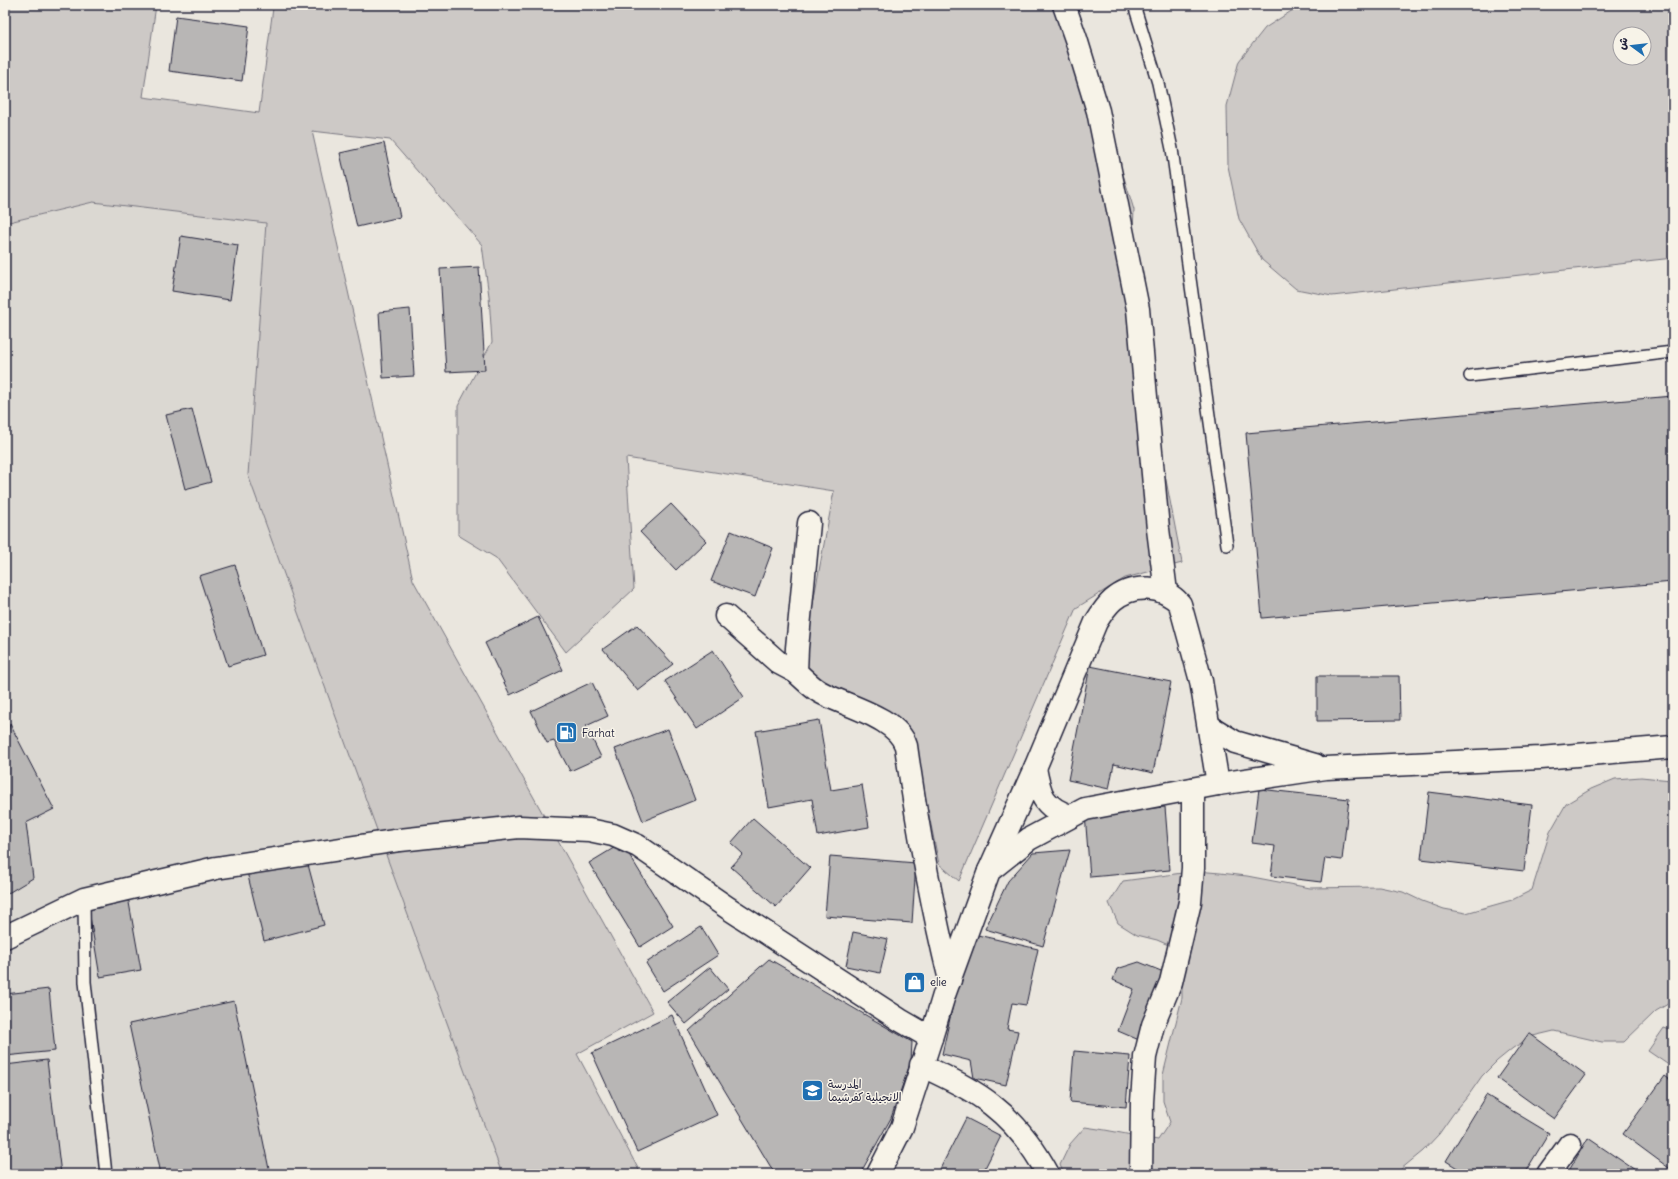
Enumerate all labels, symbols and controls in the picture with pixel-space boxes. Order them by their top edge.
north arrow [1612,26,1652,66]
text: ش [1614,36,1631,51]
fuel station icon: Farhat [553,720,579,746]
place label: Farhat [582,726,615,740]
shop icon: elie [902,969,928,995]
place label: elie [930,975,947,989]
school or university icon: المدرسة الانجيلية كفرشيما [800,1077,826,1103]
place label: المدرسة الانجيلية كفرشيما [828,1077,902,1104]

